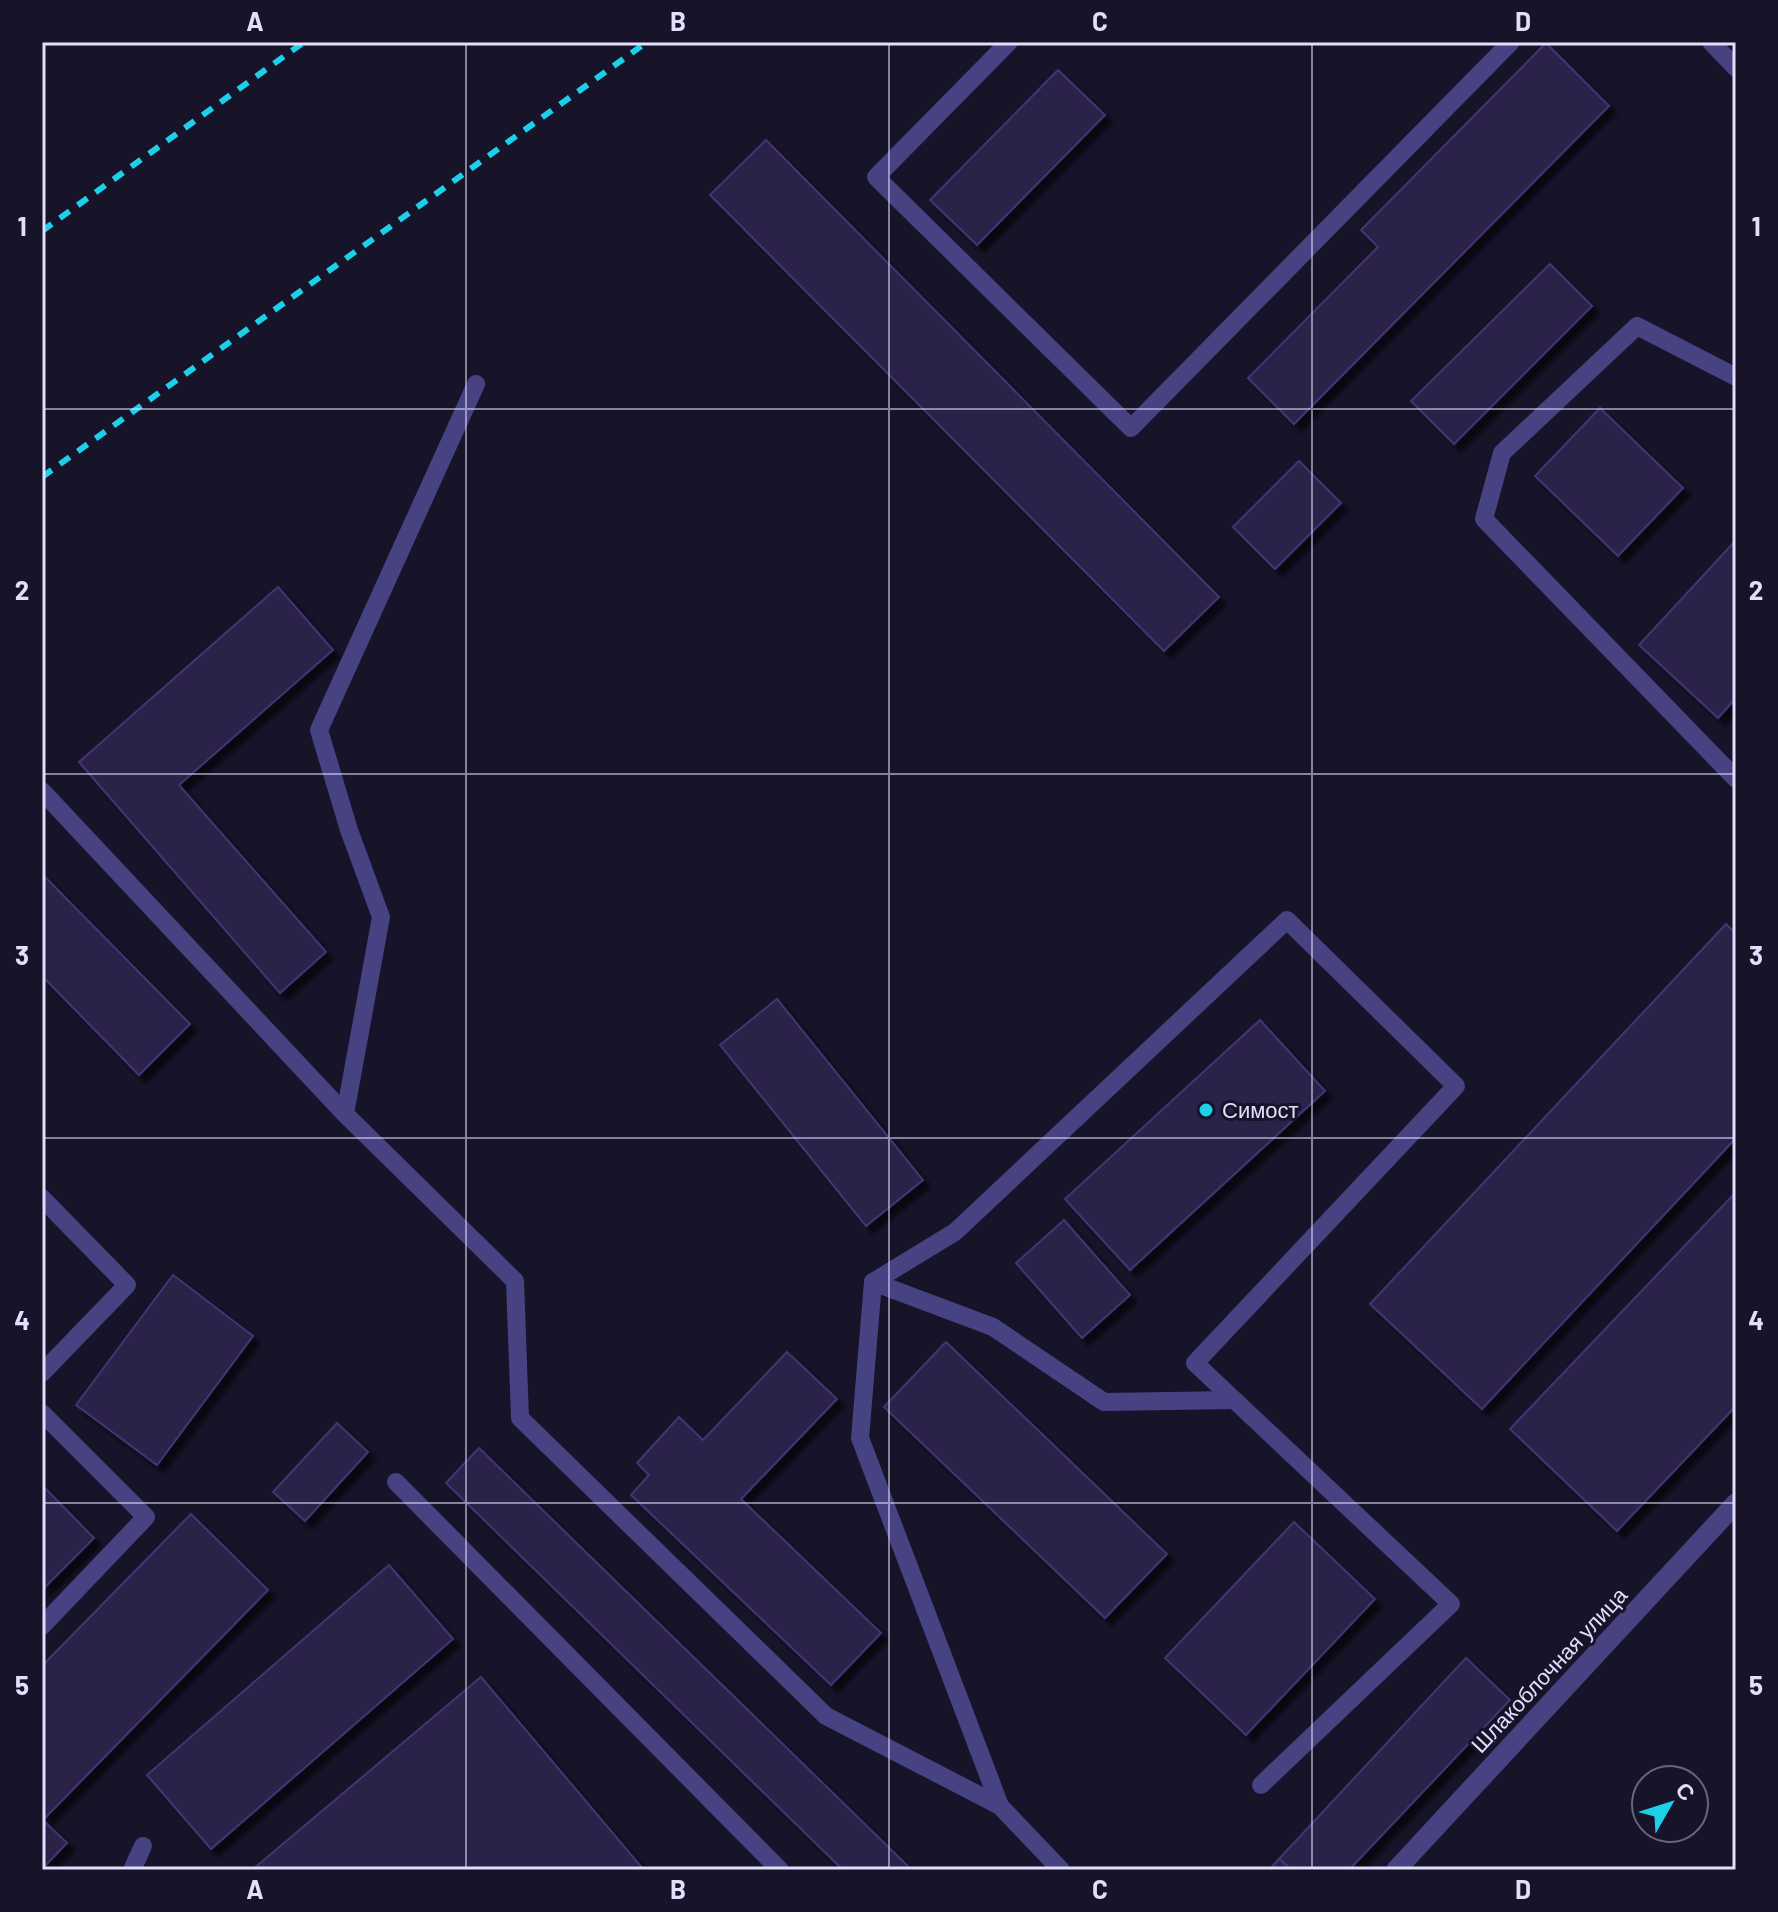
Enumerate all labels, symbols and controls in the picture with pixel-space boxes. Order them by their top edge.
text: A [246,5,264,36]
text: B [670,5,686,36]
text: C [1092,5,1108,36]
text: D [1515,5,1531,36]
text: 1 [17,210,27,241]
text: 1 [1751,210,1761,241]
text: 2 [15,574,29,605]
text: 2 [1749,574,1763,605]
text: 3 [15,939,29,970]
text: 3 [1749,939,1763,970]
place label: Симост [1222,1096,1299,1122]
marker: Симост [1197,1101,1215,1119]
text: 4 [14,1304,30,1335]
text: 4 [1748,1304,1764,1335]
street label: Шлакоблочная улица [1465,1581,1633,1758]
text: 5 [15,1669,29,1700]
text: 5 [1749,1669,1763,1700]
north arrow [1630,1764,1710,1844]
text: С [1671,1776,1701,1805]
text: A [246,1873,264,1904]
text: B [670,1873,686,1904]
text: C [1092,1873,1108,1904]
text: D [1515,1873,1531,1904]

